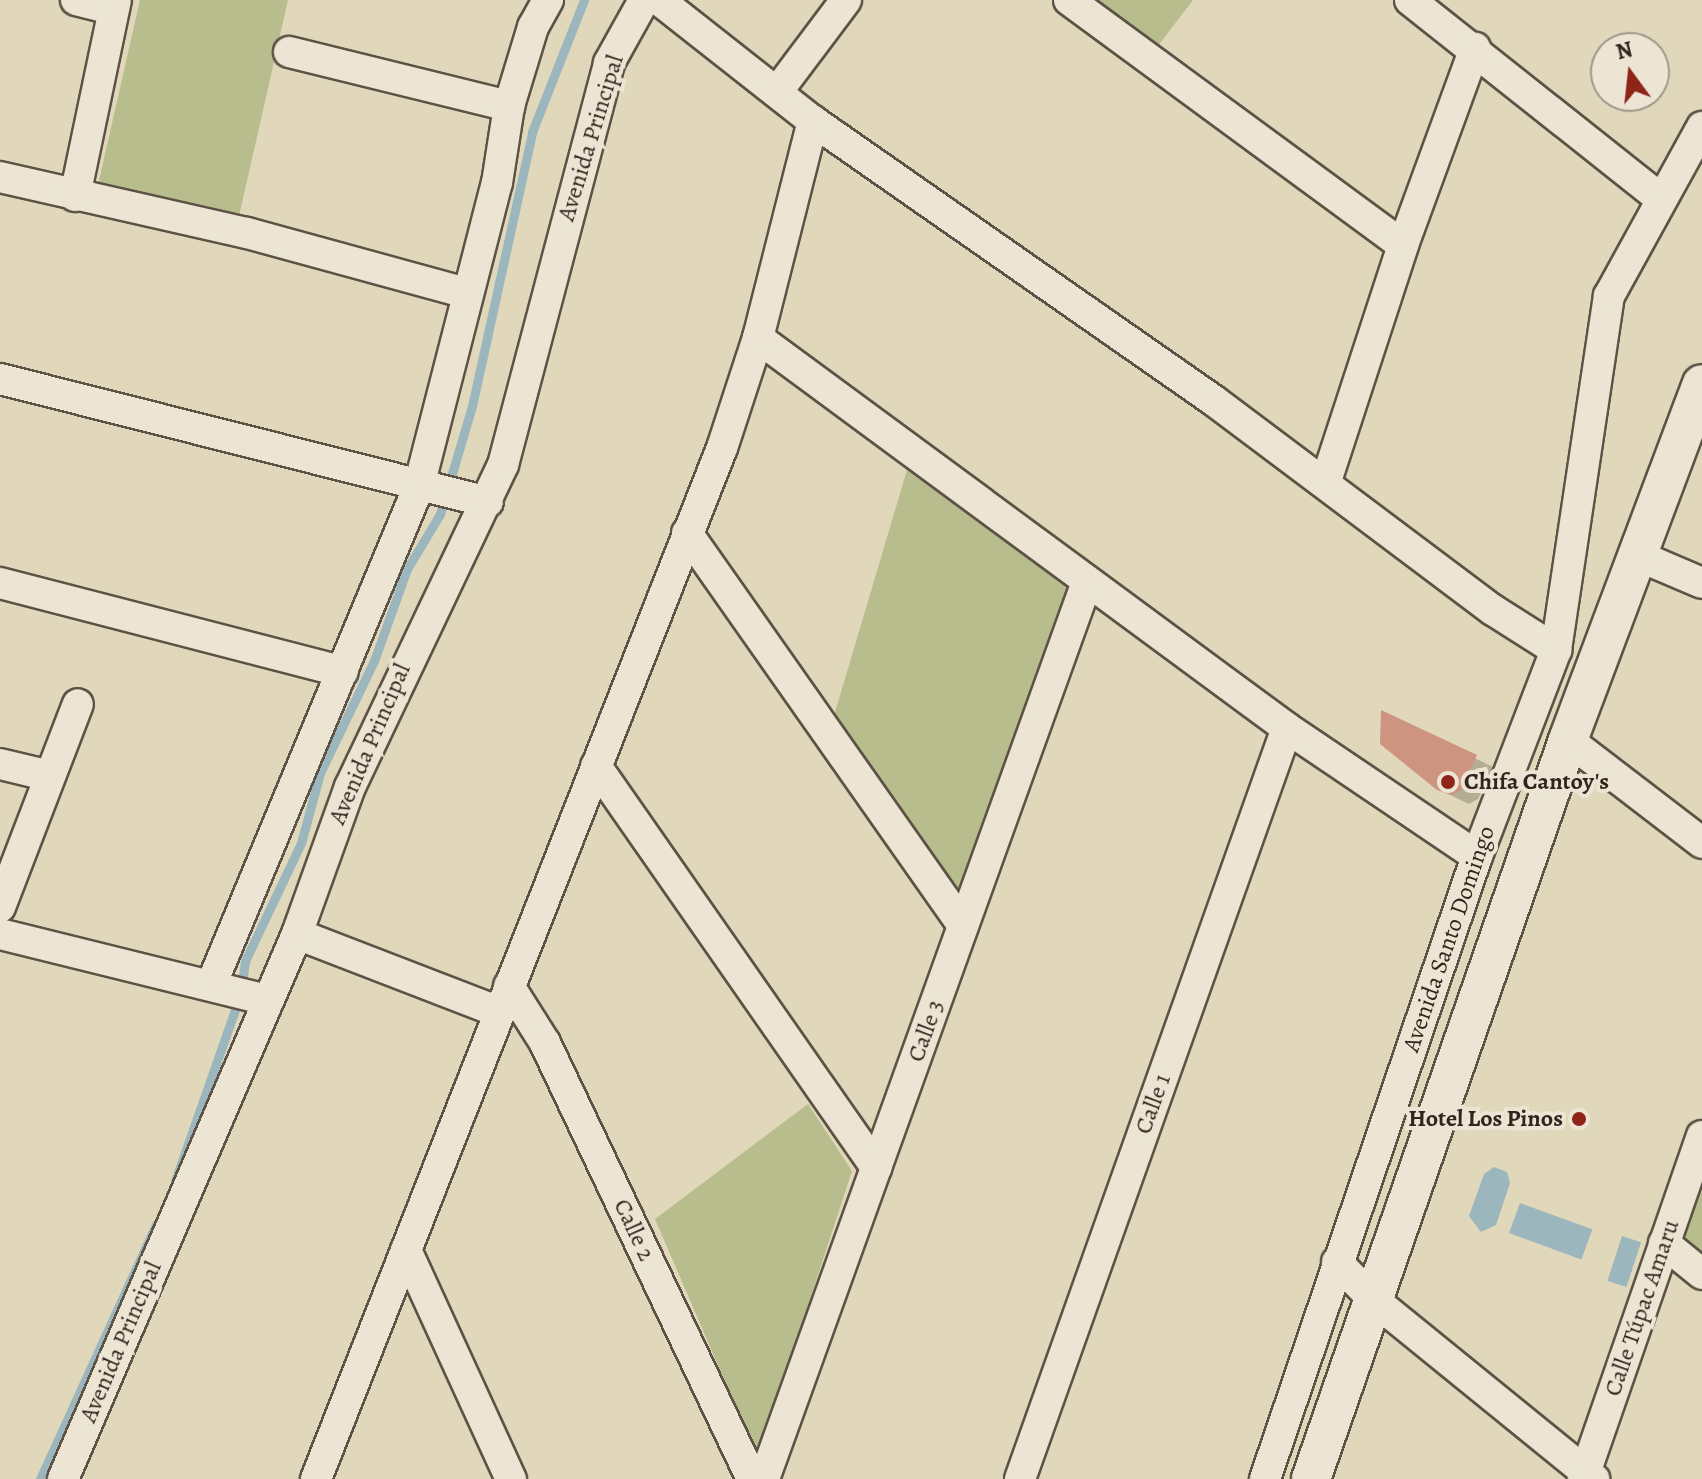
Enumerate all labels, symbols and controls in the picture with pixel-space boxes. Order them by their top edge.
north arrow [1590,32,1670,112]
text: N [1613,34,1636,67]
street label: Avenida Principal [552,52,630,224]
street label: Avenida Principal [323,659,417,829]
place label: Chifa Cantoy's [1464,768,1609,796]
marker: Chifa Cantoy's [1439,773,1457,791]
street label: Avenida Santo Domingo [1397,822,1501,1056]
street label: Calle 3 [902,996,950,1066]
street label: Calle 1 [1129,1070,1177,1138]
place label: Hotel Los Pinos [1408,1105,1563,1133]
marker: Hotel Los Pinos [1570,1110,1588,1128]
street label: Calle 2 [607,1195,661,1265]
street label: Calle Túpac Amaru [1598,1216,1686,1400]
street label: Avenida Principal [74,1257,168,1427]

